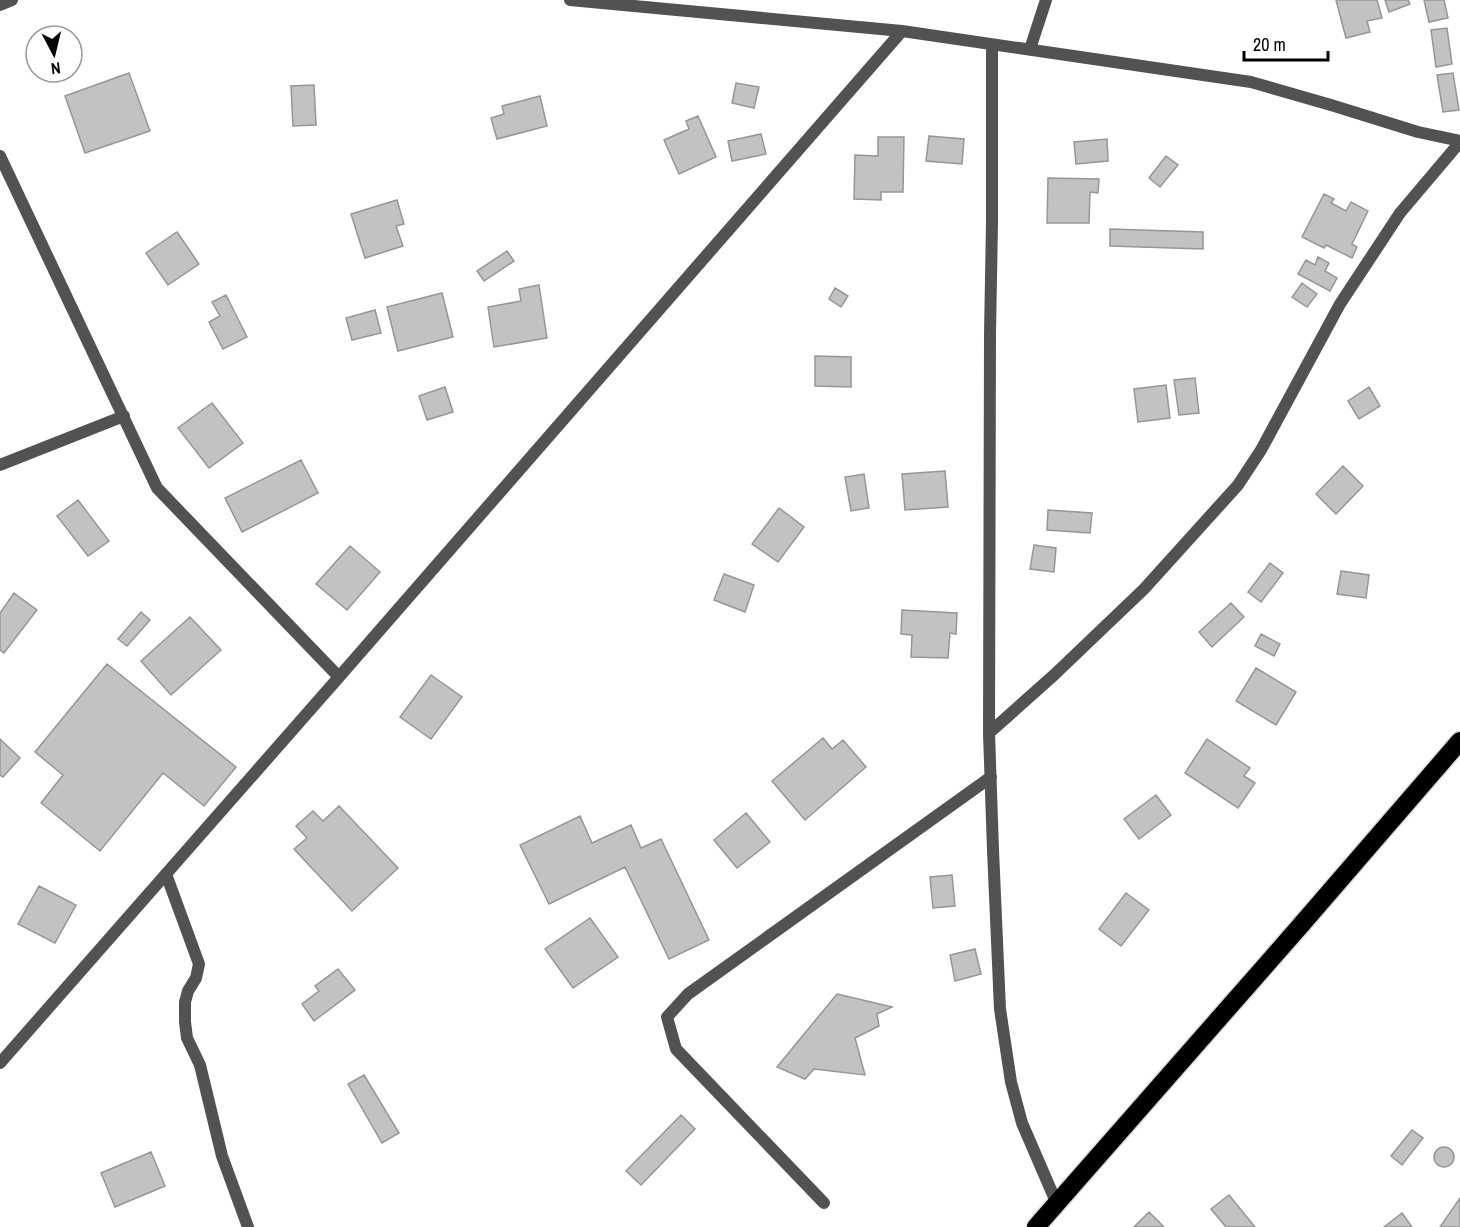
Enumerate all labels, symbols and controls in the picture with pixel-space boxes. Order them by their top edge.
north arrow [24,24,84,84]
scale bar [1244,24,1328,62]
text: 20 m [1253,32,1286,57]
text: N [50,57,62,80]

